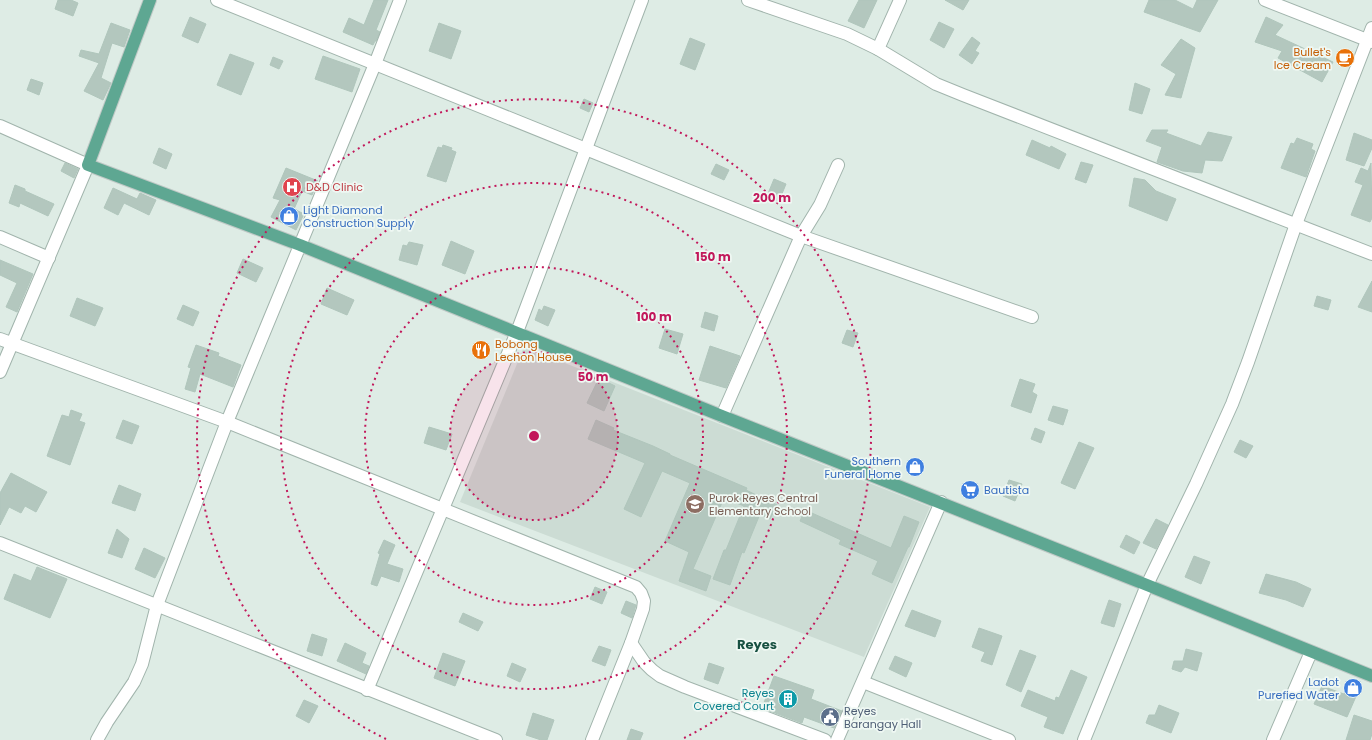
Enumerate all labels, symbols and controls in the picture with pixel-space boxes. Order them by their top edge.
place label: Bullet's Ice Cream [1274,44,1331,73]
cafe icon: Bullet's Ice Cream [1334,47,1356,69]
hospital icon: D&D Clinic [281,176,303,198]
place label: D&D Clinic [306,179,363,195]
text: 200 m [753,189,791,206]
place label: Light Diamond Construction Supply [303,202,415,231]
shop icon: Light Diamond Construction Supply [278,205,300,227]
text: 150 m [695,248,731,265]
text: 100 m [636,308,672,325]
place label: Bobong Lechon House [495,336,572,365]
restaurant icon: Bobong Lechon House [470,339,492,361]
text: 50 m [578,368,609,385]
centre of rings [527,429,541,443]
place label: Southern Funeral Home [825,453,901,482]
shop icon: Southern Funeral Home [904,456,926,478]
supermarket icon: Bautista [959,479,981,501]
place label: Bautista [984,482,1029,498]
place label: Purok Reyes Central Elementary School [709,490,818,519]
school or university icon: Purok Reyes Central Elementary School [684,493,706,515]
district label: Reyes [737,635,777,654]
place label: Ladot Purefied Water [1258,674,1339,703]
shop icon: Ladot Purefied Water [1342,677,1364,699]
place label: Reyes Covered Court [694,685,774,714]
building icon: Reyes Covered Court [777,688,799,710]
place label: Reyes Barangay Hall [844,703,921,732]
public building icon: Reyes Barangay Hall [819,706,841,728]

